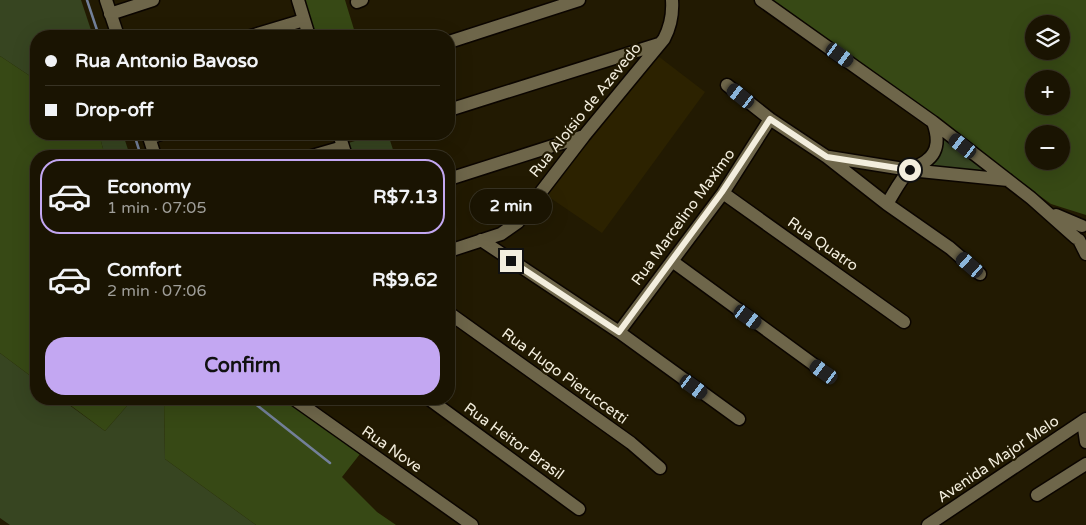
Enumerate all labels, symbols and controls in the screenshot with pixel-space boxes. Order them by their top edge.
map controls [1025,15,1070,170]
button: layers [1025,15,1070,60]
street label: Rua Aloísio de Azevedo [525,39,645,181]
car [823,40,856,70]
text: Rua Antonio Bavoso [75,50,258,72]
button: + [1025,70,1070,115]
car [724,81,757,111]
text: Drop-off [75,99,154,121]
button: − [1025,125,1070,170]
car [946,131,979,161]
street label: Rua Marcelino Maximo [627,145,739,289]
route start [899,159,921,181]
icon: car [47,174,92,219]
text: Economy [107,176,191,198]
text: R$7.13 [373,186,438,208]
callout: 2 min [470,188,552,224]
text: 2 min [490,196,532,216]
text: 1 min · 07:05 [107,198,206,218]
street label: Rua Quatro [784,213,862,275]
car [953,249,986,281]
route end [500,250,522,272]
icon: car [47,257,92,302]
text: Comfort [107,259,181,281]
text: R$9.62 [372,269,438,291]
text: 2 min · 07:06 [107,281,206,301]
car [731,302,764,332]
street label: Rua Hugo Pieruccetti [498,324,632,428]
button: Confirm [45,337,440,395]
car [807,357,840,387]
car [677,372,710,402]
street label: Rua Heitor Brasil [461,399,567,483]
street label: Avenida Major Melo [934,412,1062,506]
street label: Rua Nove [358,422,426,476]

